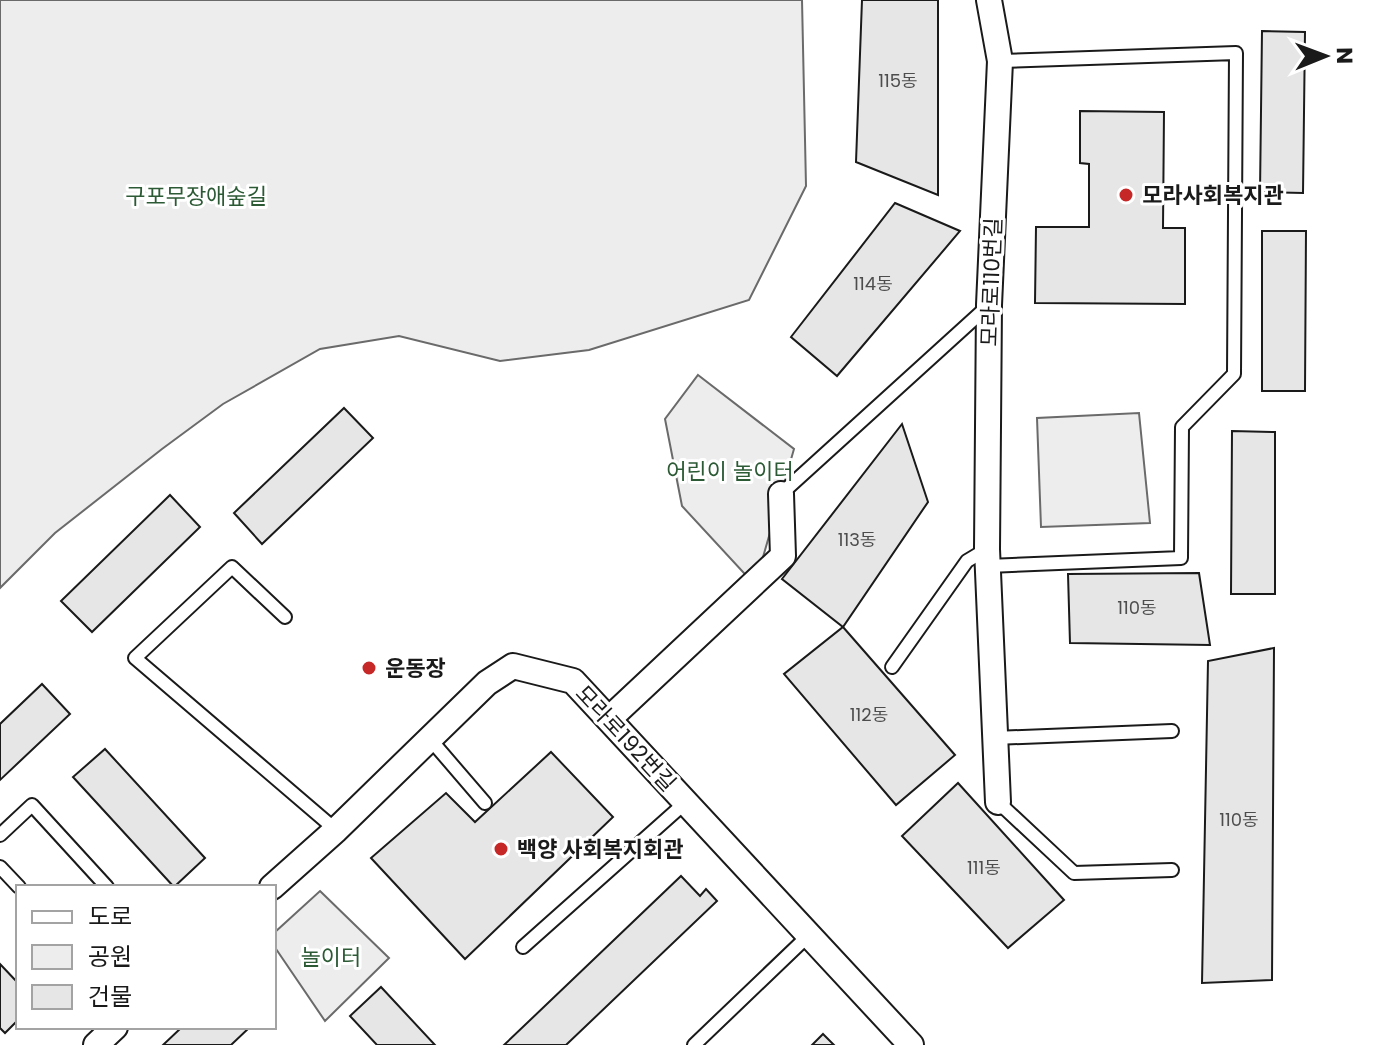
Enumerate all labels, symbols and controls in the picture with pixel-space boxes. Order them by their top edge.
north arrow [1285,16,1365,96]
text: N [1329,47,1360,64]
house number: 115동 [878,68,918,93]
place label: 모라사회복지관 [1142,180,1284,211]
park label: 구포무장애숲길 [125,181,267,212]
marker: 모라사회복지관 [1117,186,1135,204]
street label: 모라로110번길 [974,217,1009,347]
house number: 114동 [853,271,893,296]
park label: 어린이 놀이터 [666,456,794,487]
house number: 113동 [838,527,876,552]
house number: 110동 [1117,595,1157,620]
place label: 운동장 [385,653,446,684]
marker: 운동장 [360,659,378,677]
street label: 모라로192번길 [568,678,683,798]
house number: 112동 [850,702,888,727]
house number: 110동 [1219,807,1259,832]
place label: 백양 사회복지회관 [517,834,684,865]
marker: 백양 사회복지회관 [492,840,510,858]
house number: 111동 [967,855,1001,880]
legend [16,885,276,1029]
text: 도로 [88,900,132,933]
text: 공원 [88,940,132,973]
park label: 놀이터 [301,942,361,973]
text: 건물 [88,980,132,1013]

